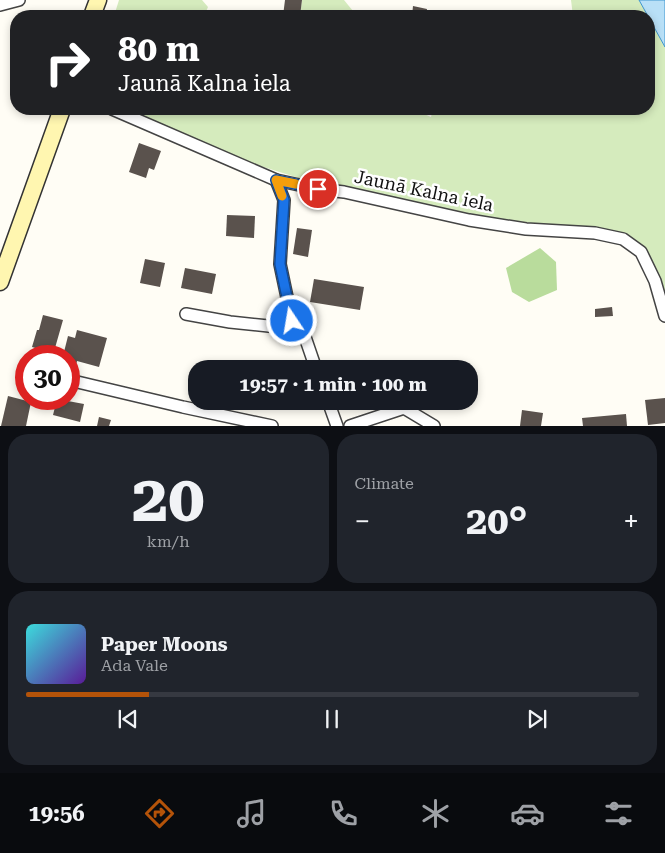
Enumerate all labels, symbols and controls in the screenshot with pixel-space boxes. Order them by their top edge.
text: 80 m [118,29,200,70]
icon: right [35,30,100,95]
text: Jaunā Kalna iela [118,71,291,96]
street label: Jaunā Kalna iela [353,166,496,216]
pin [297,168,339,210]
icon: arrive [304,175,332,203]
position arrow [265,294,317,346]
speed limit sign: 30 [15,345,80,410]
text: 19:57 · 1 min · 100 m [239,373,427,396]
text: 20 [132,461,205,537]
text: Climate [355,474,414,493]
text: 20° [466,499,527,543]
text: − [355,505,370,538]
text: + [623,505,639,538]
text: km/h [147,532,190,551]
text: Paper Moons [101,633,228,656]
text: Ada Vale [101,656,168,675]
icon: previous [114,705,142,733]
icon: pause [318,705,346,733]
icon: next [523,705,551,733]
icon: directions [142,796,177,831]
icon: music [234,796,269,831]
icon: phone [326,796,361,831]
icon: climate [418,796,453,831]
icon: car [510,796,545,831]
icon: filters [601,796,636,831]
text: 19:56 [28,801,85,826]

